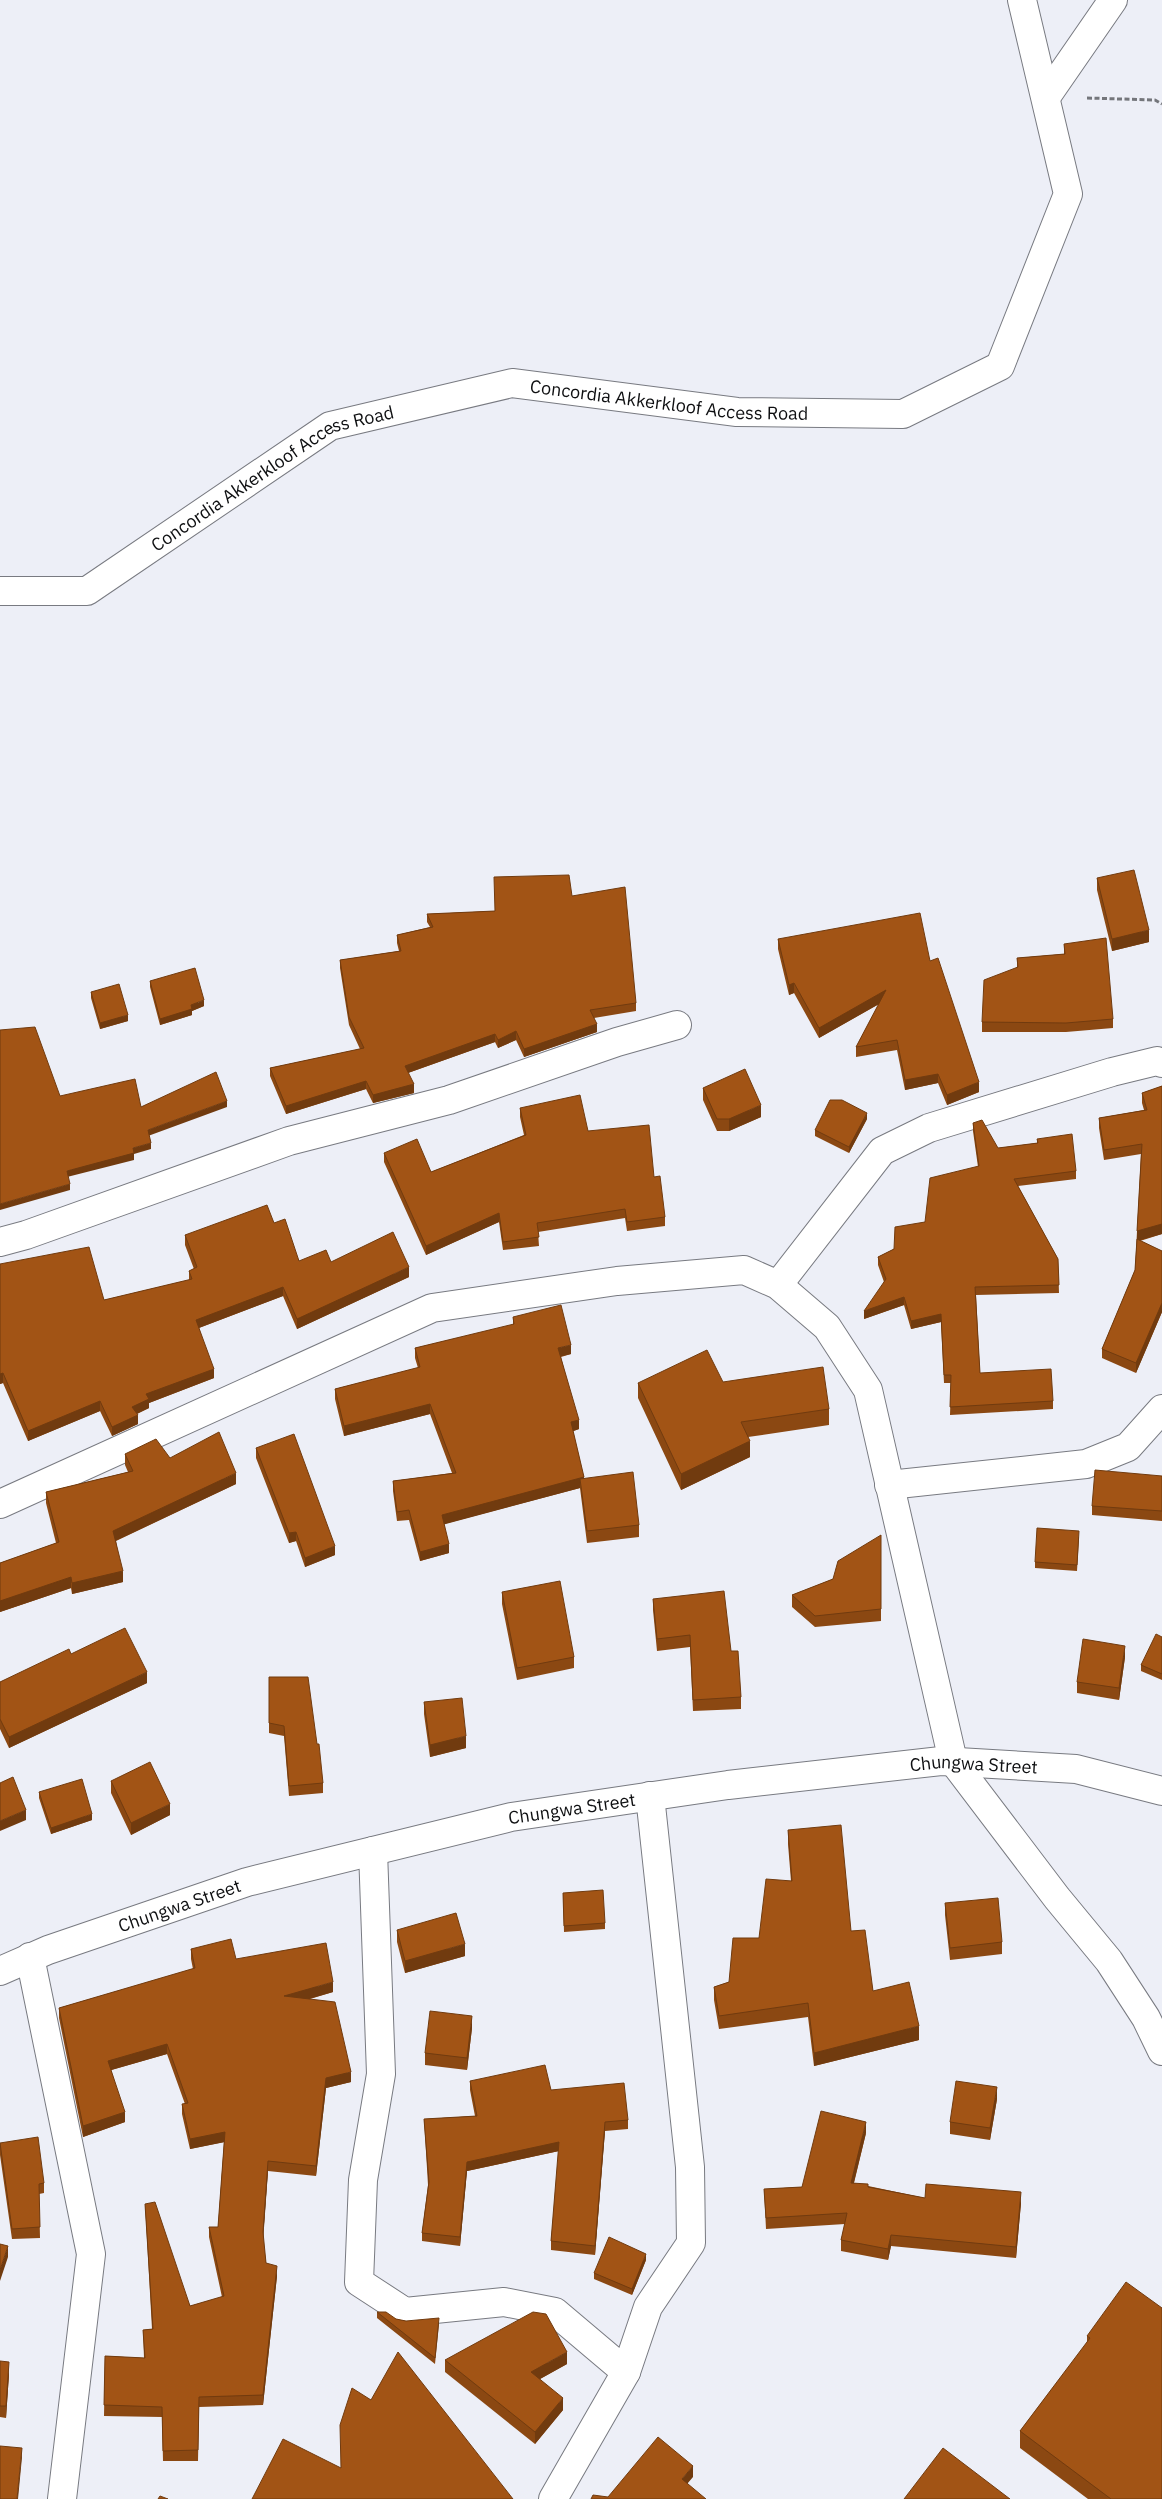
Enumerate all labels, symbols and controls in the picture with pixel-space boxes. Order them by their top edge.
street label: Concordia Akkerkloof Access Road [529,374,808,424]
street label: Concordia Akkerkloof Access Road [146,400,396,556]
street label: Chungwa Street [908,1750,1038,1778]
street label: Chungwa Street [507,1787,637,1829]
street label: Chungwa Street [115,1874,244,1937]

